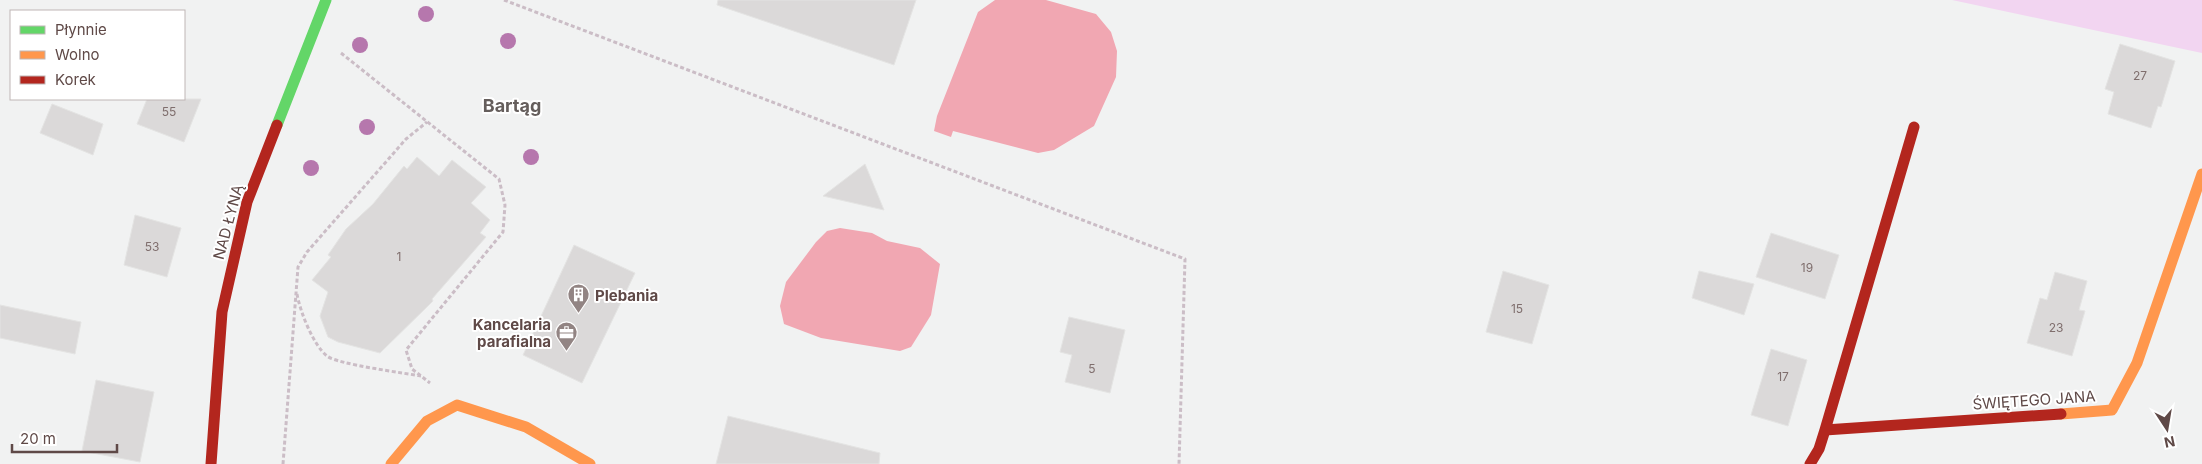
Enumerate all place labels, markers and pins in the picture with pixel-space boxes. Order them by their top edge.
building icon: Plebania [567,283,591,314]
place label: Plebania [595,286,658,305]
place label: Kancelaria parafialna [473,315,551,351]
office icon: Kancelaria parafialna [555,321,579,352]

